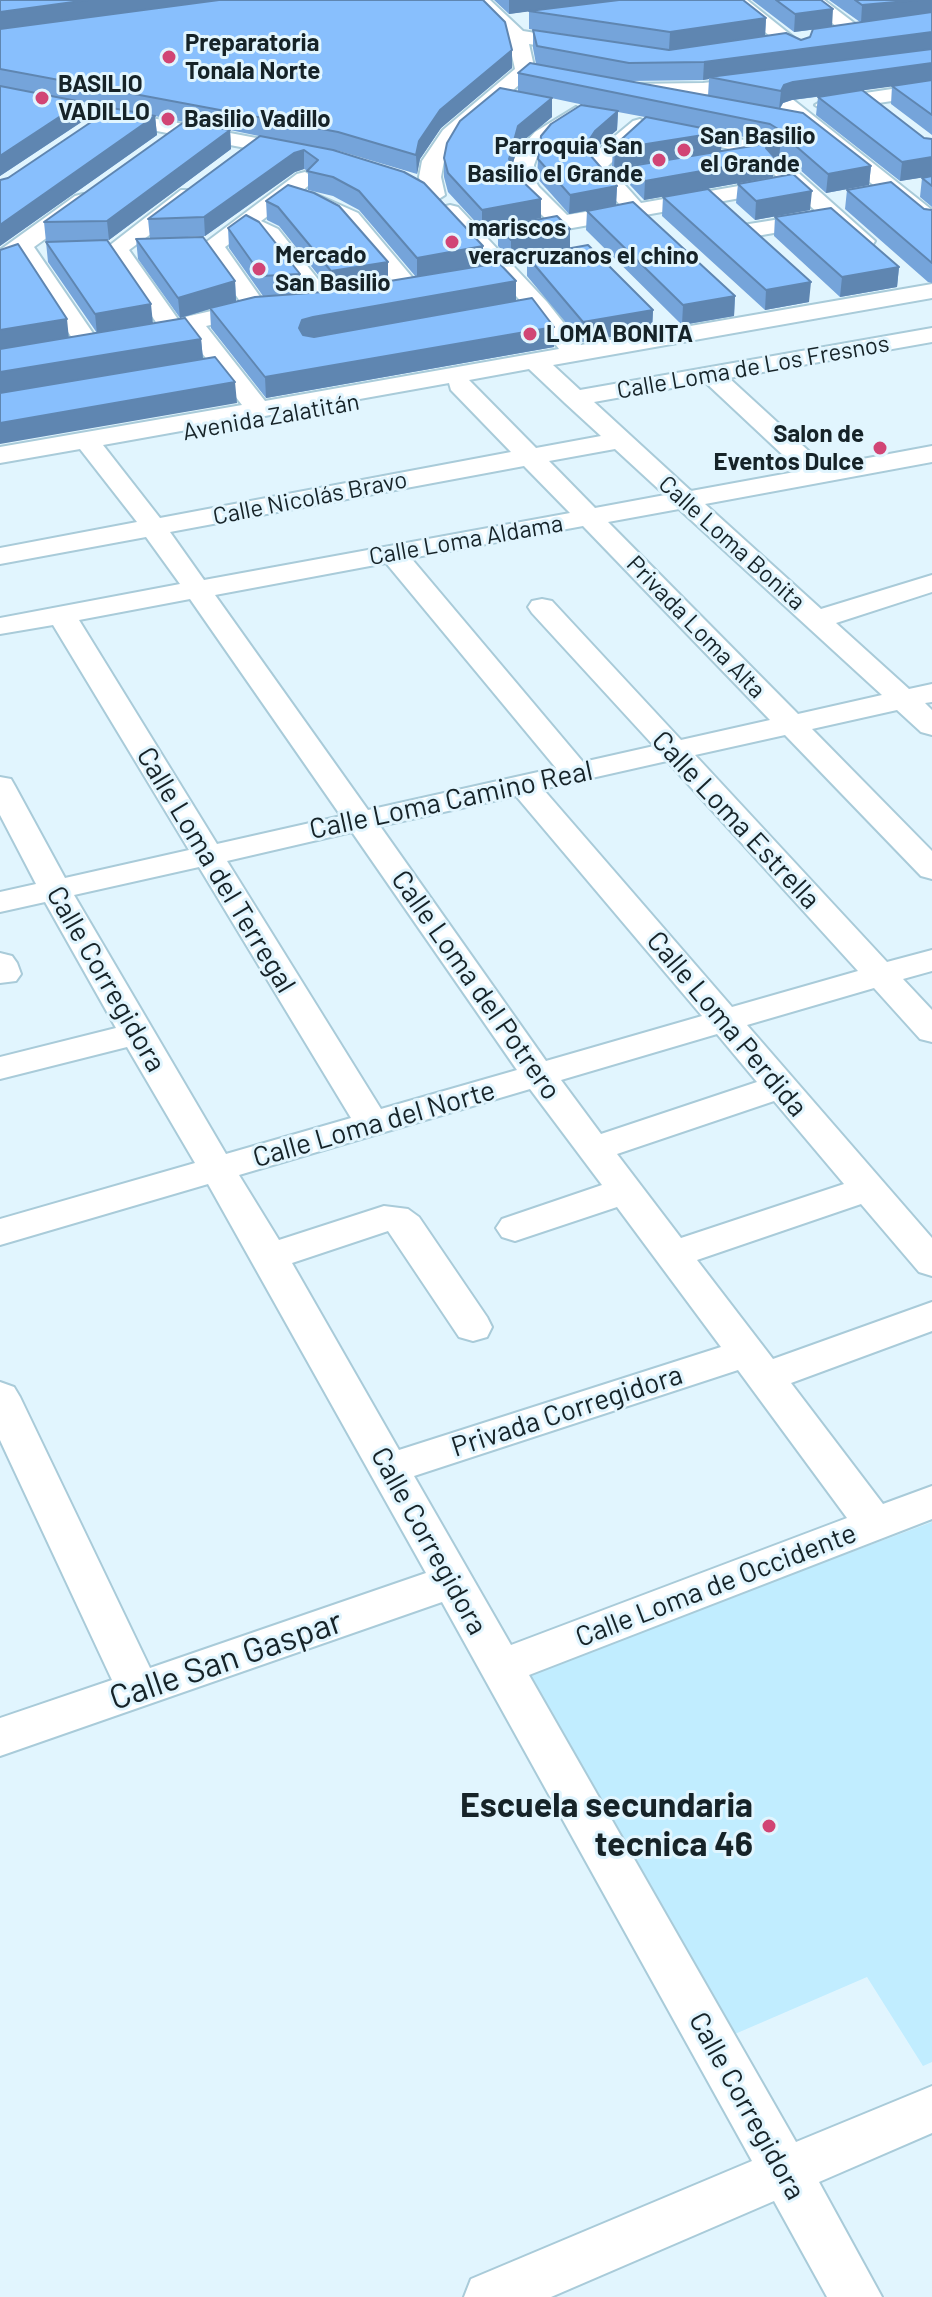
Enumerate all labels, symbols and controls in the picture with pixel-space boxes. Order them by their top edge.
place label: Preparatoria Tonala Norte [185,29,320,85]
marker: Preparatoria Tonala Norte [160,48,178,66]
place label: BASILIO VADILLO [58,70,150,126]
marker: BASILIO VADILLO [33,89,51,107]
place label: Basilio Vadillo [184,105,331,133]
marker: Basilio Vadillo [159,110,177,128]
place label: San Basilio el Grande [700,122,816,178]
place label: Parroquia San Basilio el Grande [467,132,643,188]
marker: San Basilio el Grande [675,141,693,159]
marker: Parroquia San Basilio el Grande [650,151,668,169]
place label: mariscos veracruzanos el chino [468,214,699,270]
marker: mariscos veracruzanos el chino [443,233,461,251]
place label: Mercado San Basilio [275,241,391,297]
marker: Mercado San Basilio [250,260,268,278]
place label: LOMA BONITA [546,320,693,348]
marker: LOMA BONITA [521,325,539,343]
street label: Calle Loma de Los Fresnos [615,329,891,405]
street label: Avenida Zalatitán [180,387,362,447]
place label: Salon de Eventos Dulce [713,420,864,476]
marker: Salon de Eventos Dulce [871,439,889,457]
street label: Calle Nicolás Bravo [210,465,410,531]
street label: Calle Loma Bonita [653,470,811,616]
street label: Calle Loma Aldama [367,509,565,571]
street label: Privada Loma Alta [621,550,771,704]
street label: Calle Loma Estrella [645,724,827,916]
street label: Calle Loma del Terregal [129,741,303,999]
street label: Calle Loma Camino Real [306,754,596,846]
street label: Calle Loma del Potrero [384,864,568,1106]
street label: Calle Corregidora [39,880,173,1078]
street label: Calle Loma Perdida [640,924,814,1124]
street label: Calle Loma del Norte [249,1073,499,1175]
street label: Privada Corregidora [447,1358,687,1464]
street label: Calle Corregidora [364,1441,494,1641]
street label: Calle Loma de Occidente [571,1516,861,1654]
street label: Calle San Gaspar [104,1601,348,1719]
place label: Escuela secundaria tecnica 46 [460,1786,753,1866]
marker: Escuela secundaria tecnica 46 [760,1817,778,1835]
street label: Calle Corregidora [682,2006,812,2206]

